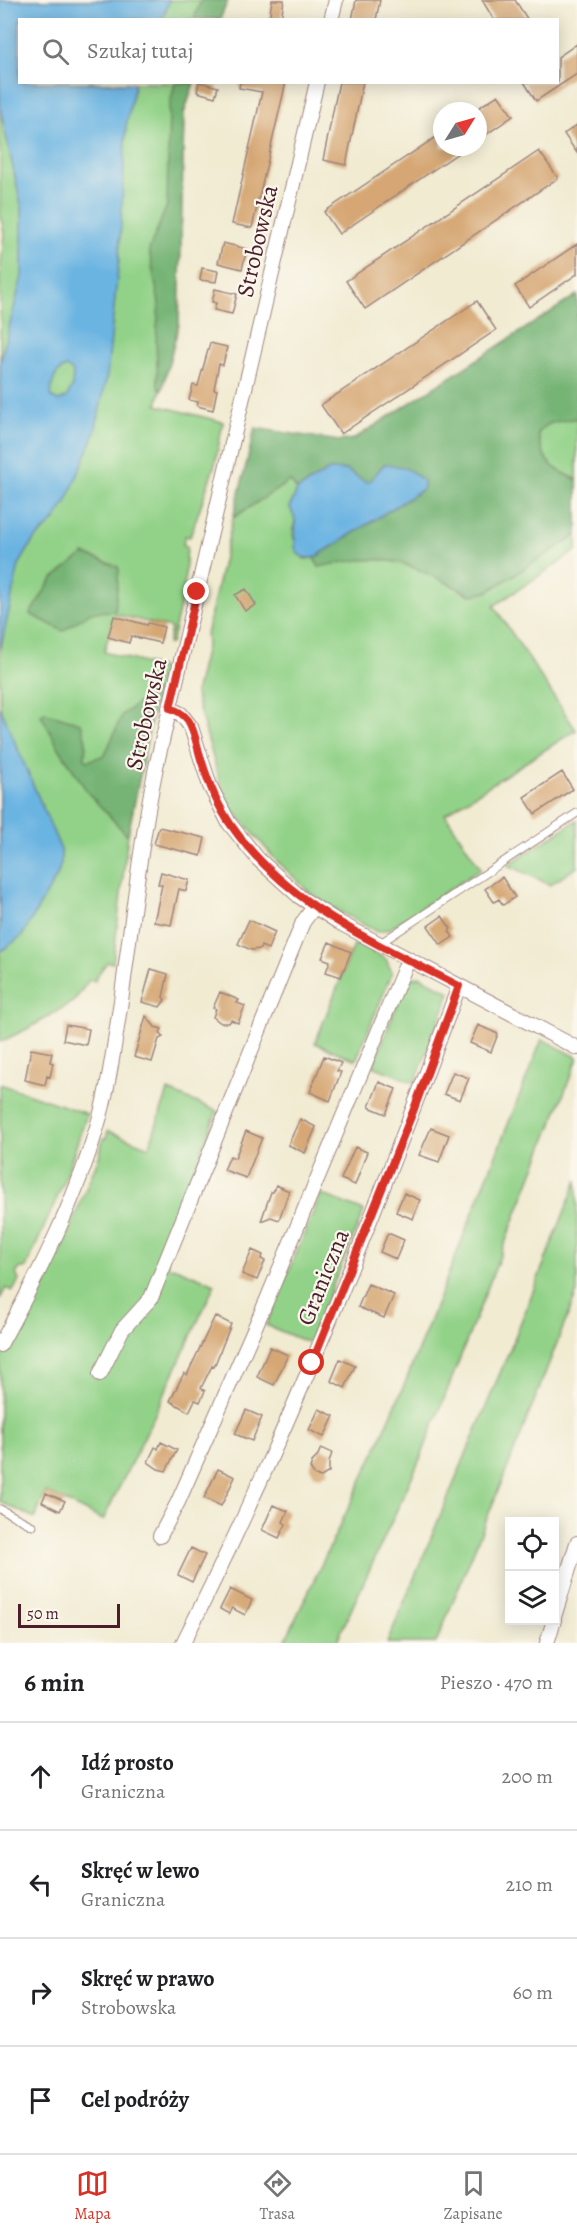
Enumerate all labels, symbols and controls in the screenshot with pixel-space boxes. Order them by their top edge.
search box [18,18,559,84]
icon: search [39,35,72,68]
text: Szukaj tutaj [87,36,193,66]
north arrow [433,102,487,156]
street label: Strobowska [229,181,286,300]
route end [183,578,209,604]
street label: Strobowska [118,654,175,773]
street label: Graniczna [289,1223,357,1330]
route start [298,1349,324,1375]
map controls [505,1517,559,1625]
button: locate [505,1517,559,1571]
button: layers [505,1571,559,1625]
scale bar [18,1601,120,1628]
text: 50 m [27,1603,59,1625]
text: 6 min [24,1665,85,1700]
text: Pieszo · 470 m [440,1669,553,1696]
text: Idź prosto [81,1748,174,1778]
icon: ahead [24,1760,57,1793]
text: 200 m [502,1763,553,1790]
text: Graniczna [81,1778,165,1805]
text: Skręć w lewo [81,1856,200,1886]
icon: left [24,1868,57,1901]
text: 210 m [505,1871,553,1898]
text: Graniczna [81,1886,165,1913]
text: Skręć w prawo [81,1964,215,1994]
icon: right [24,1976,57,2009]
text: 60 m [513,1979,553,2006]
text: Strobowska [81,1994,176,2021]
icon: arrive [24,2084,57,2117]
text: Cel podróży [81,2085,189,2115]
tab: Mapa [74,2167,111,2225]
tab: Trasa [259,2167,295,2225]
tab: Zapisane [443,2167,503,2225]

